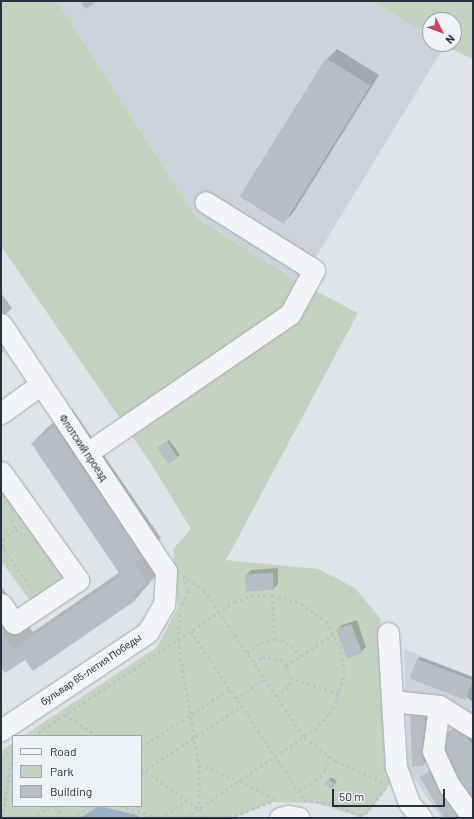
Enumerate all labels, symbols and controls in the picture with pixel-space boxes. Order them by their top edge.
north arrow [422,12,462,52]
text: N [443,33,458,47]
street label: Флотский проезд [56,412,110,484]
street label: бульвар 65-летия Победы [38,632,144,708]
legend [12,735,142,807]
text: Road [50,744,77,758]
text: Park [50,764,74,778]
scale bar [334,781,447,807]
text: Building [50,784,92,798]
text: 50 m [339,789,364,803]

